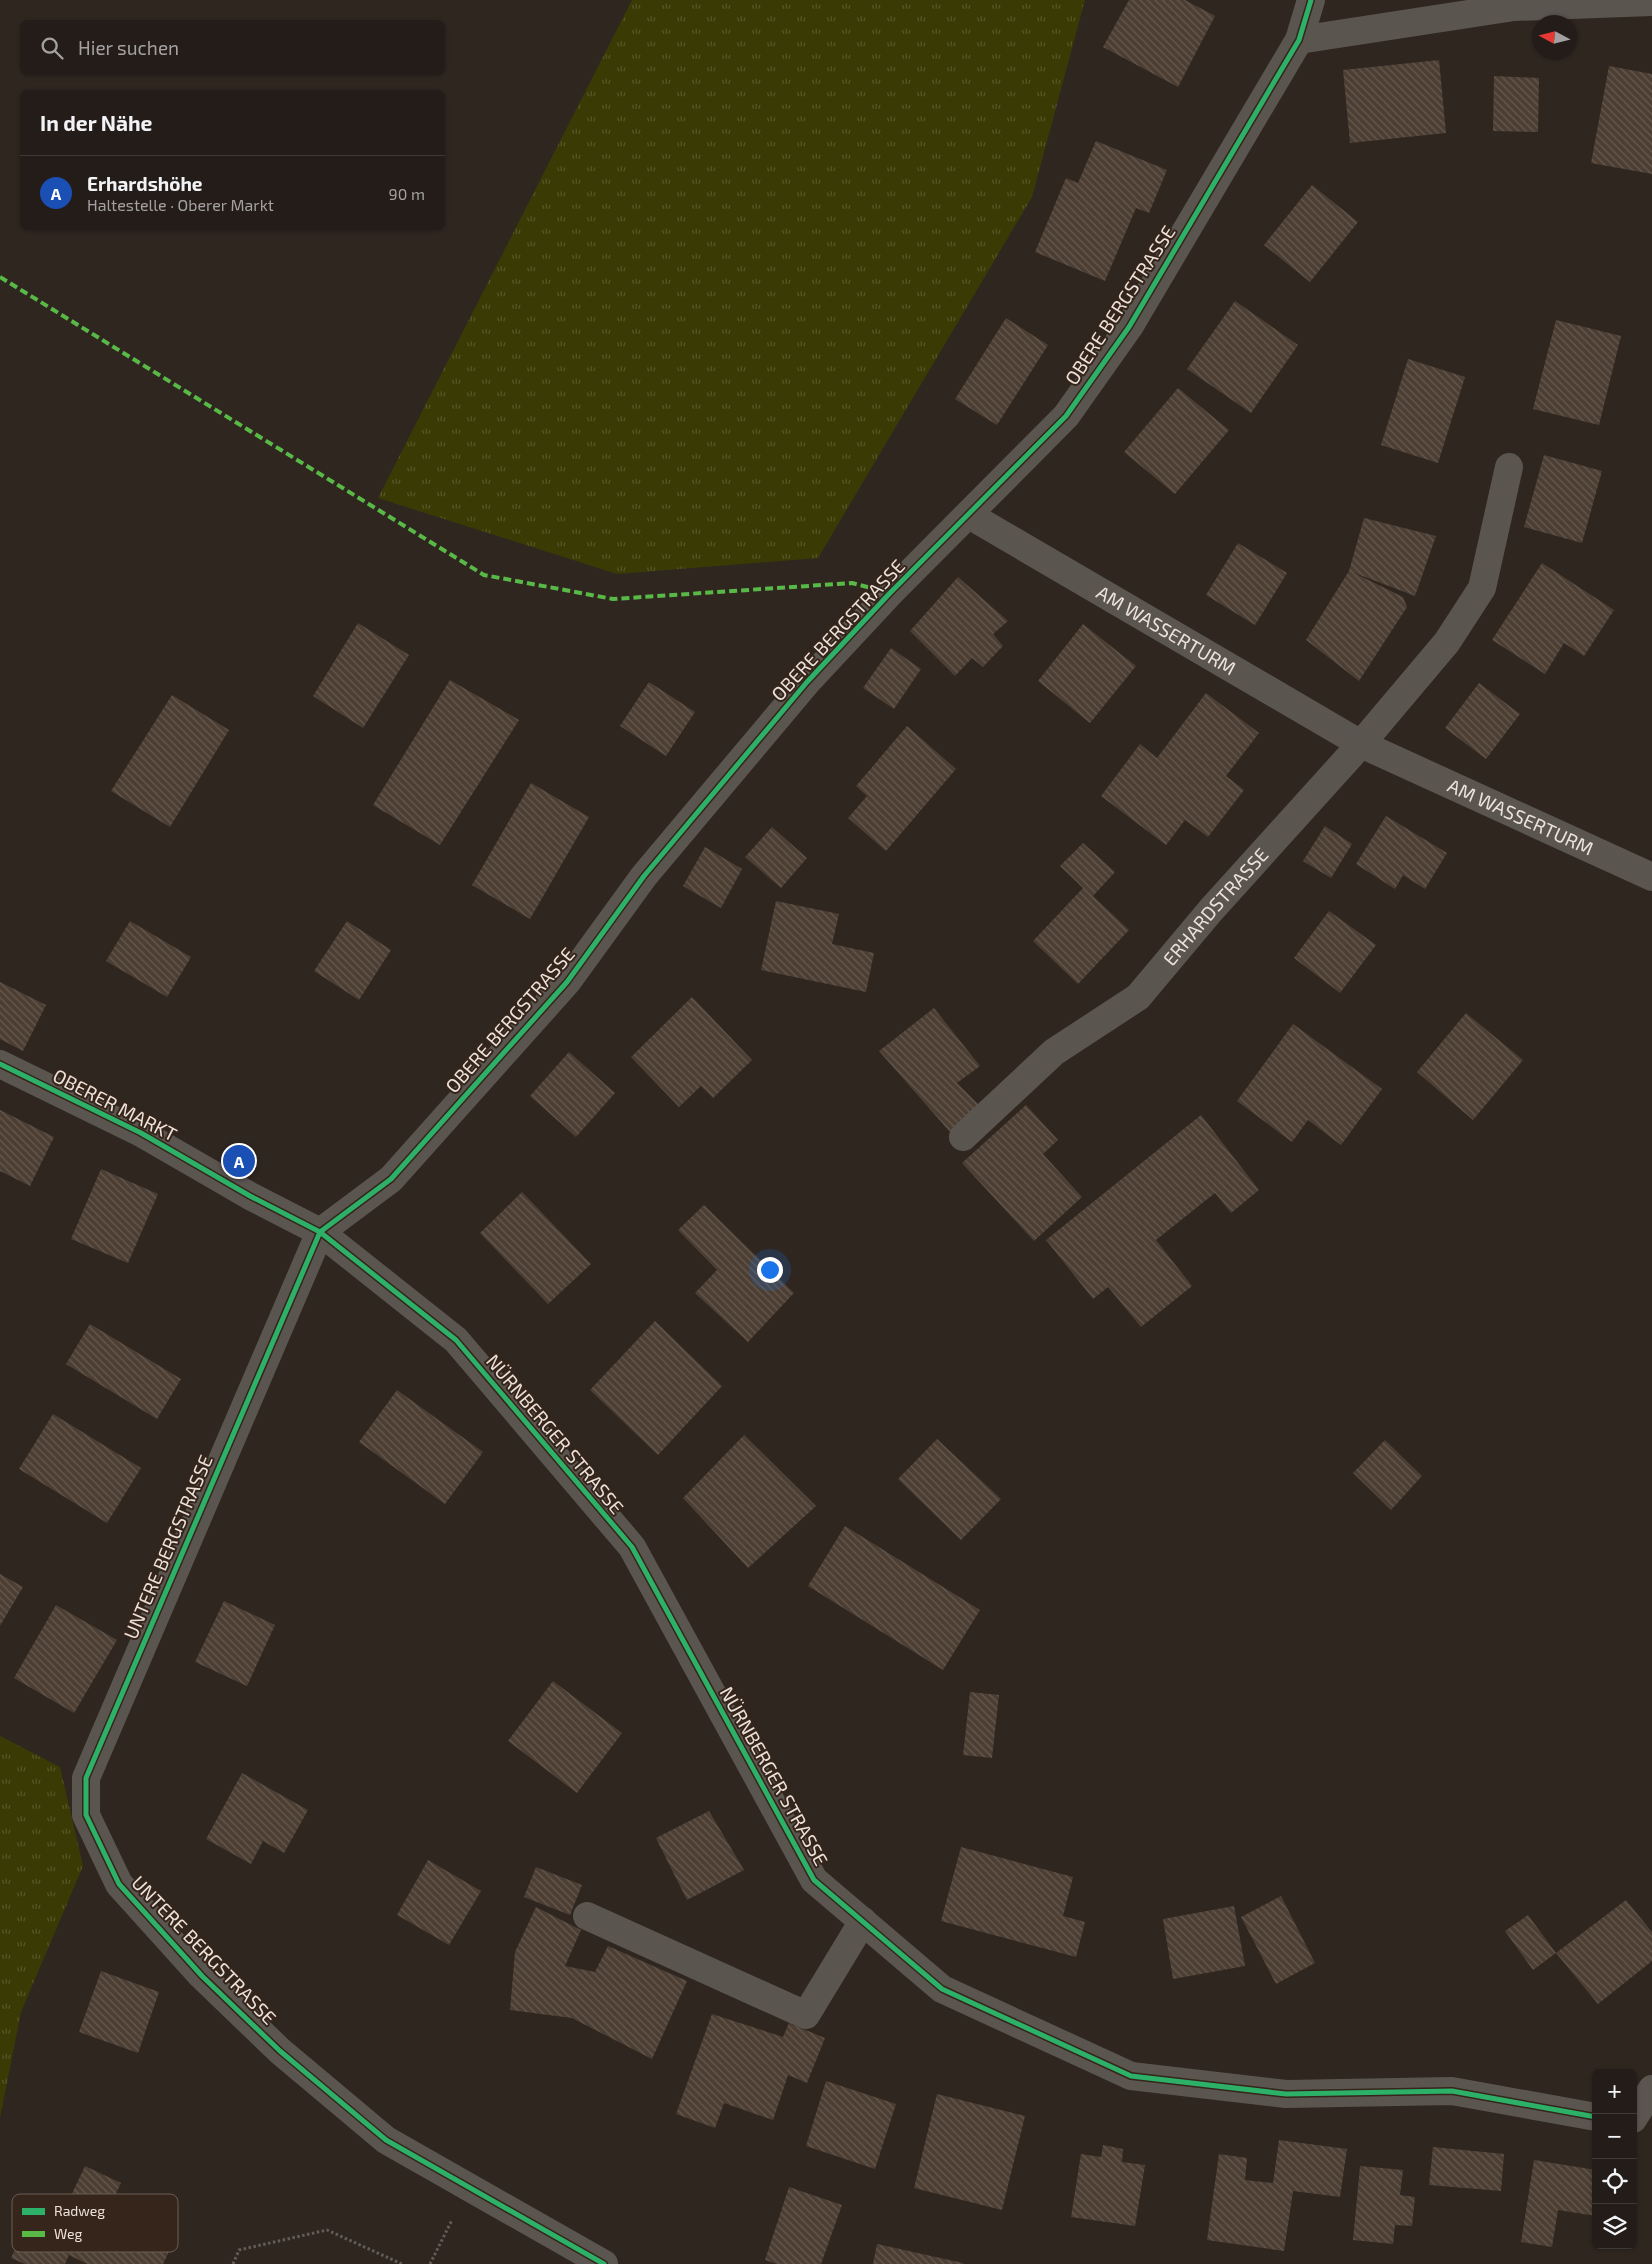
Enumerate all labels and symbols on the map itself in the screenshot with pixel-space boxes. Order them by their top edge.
north arrow [1532,15,1577,60]
street label: OBERE BERGSTRASSE [1060,221,1180,389]
street label: OBERE BERGSTRASSE [766,554,909,705]
street label: AM WASSERTURM [1093,580,1240,679]
street label: AM WASSERTURM [1444,773,1597,860]
street label: ERHARDSTRASSE [1158,843,1273,970]
street label: OBERE BERGSTRASSE [440,942,579,1097]
street label: OBERER MARKT [49,1063,181,1146]
pin: A [223,1142,255,1180]
your location [757,1257,783,1283]
street label: NÜRNBERGER STRASSE [482,1349,629,1518]
street label: UNTERE BERGSTRASSE [118,1451,217,1642]
street label: NÜRNBERGER STRASSE [716,1682,833,1869]
street label: UNTERE BERGSTRASSE [127,1871,281,2029]
legend [12,2194,178,2252]
text: Radweg [54,2202,105,2219]
text: Weg [54,2225,83,2242]

